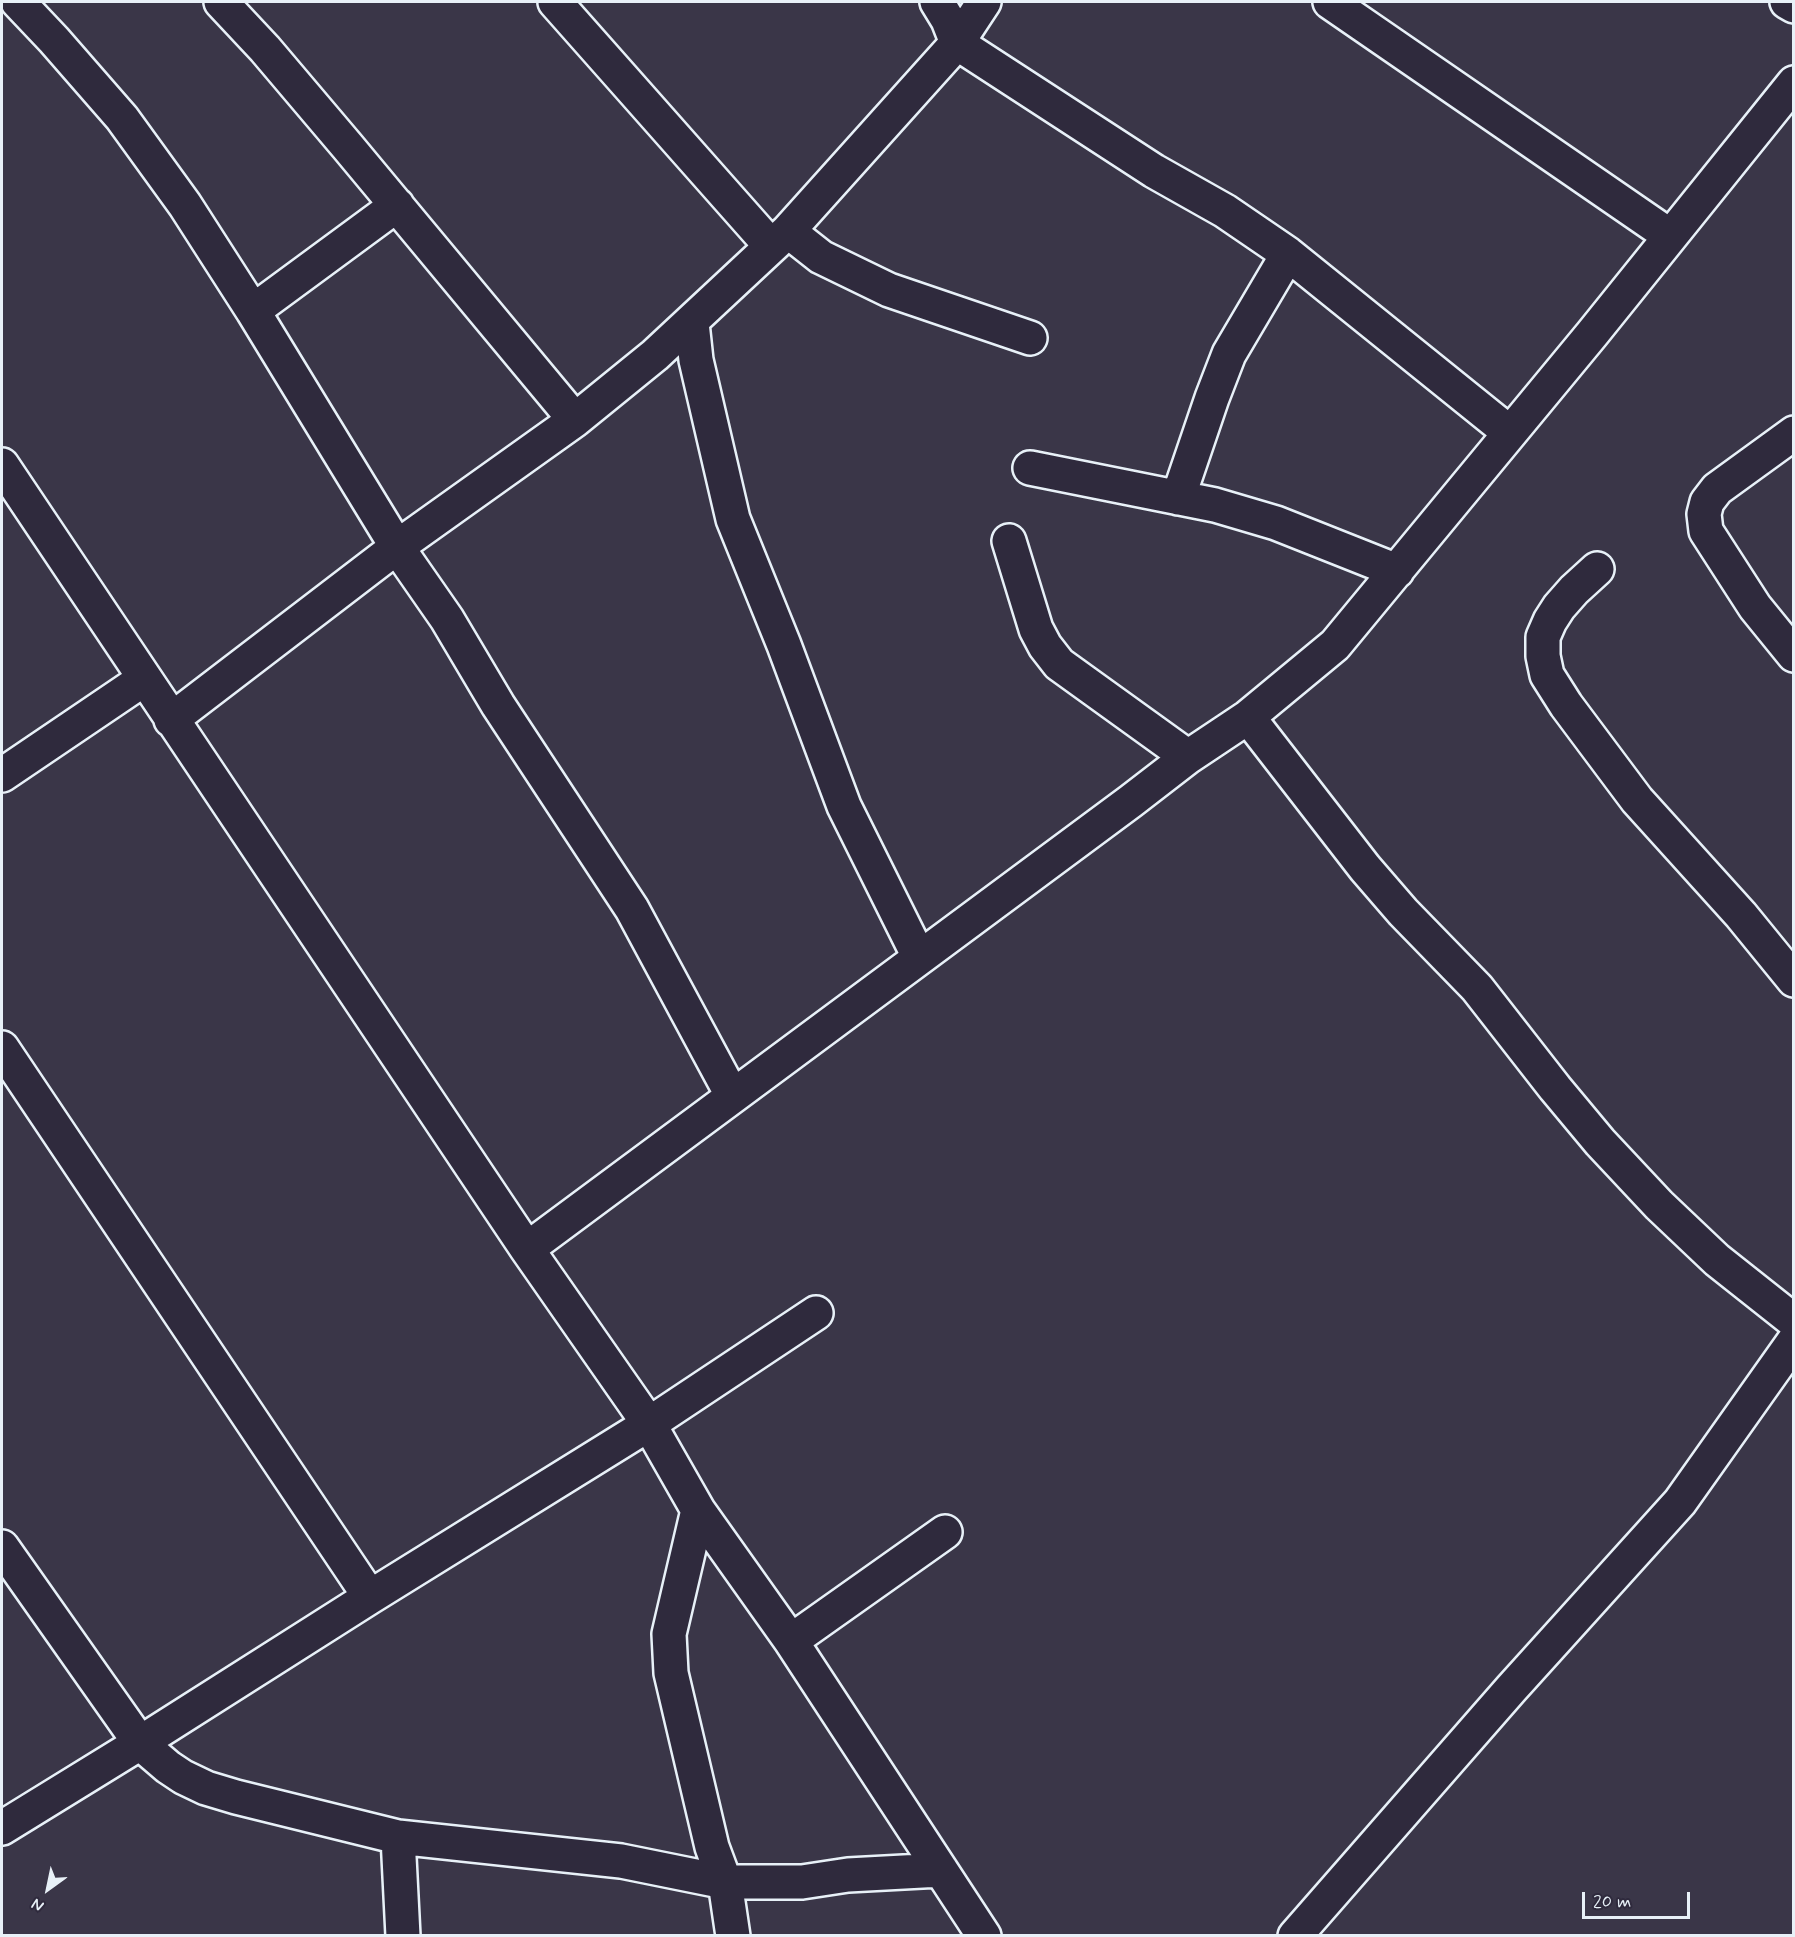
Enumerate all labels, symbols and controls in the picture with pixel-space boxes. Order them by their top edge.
north arrow [18,1859,78,1919]
scale bar [1585,1880,1693,1918]
text: 20 m [1593,1890,1631,1914]
text: N [28,1893,48,1916]

